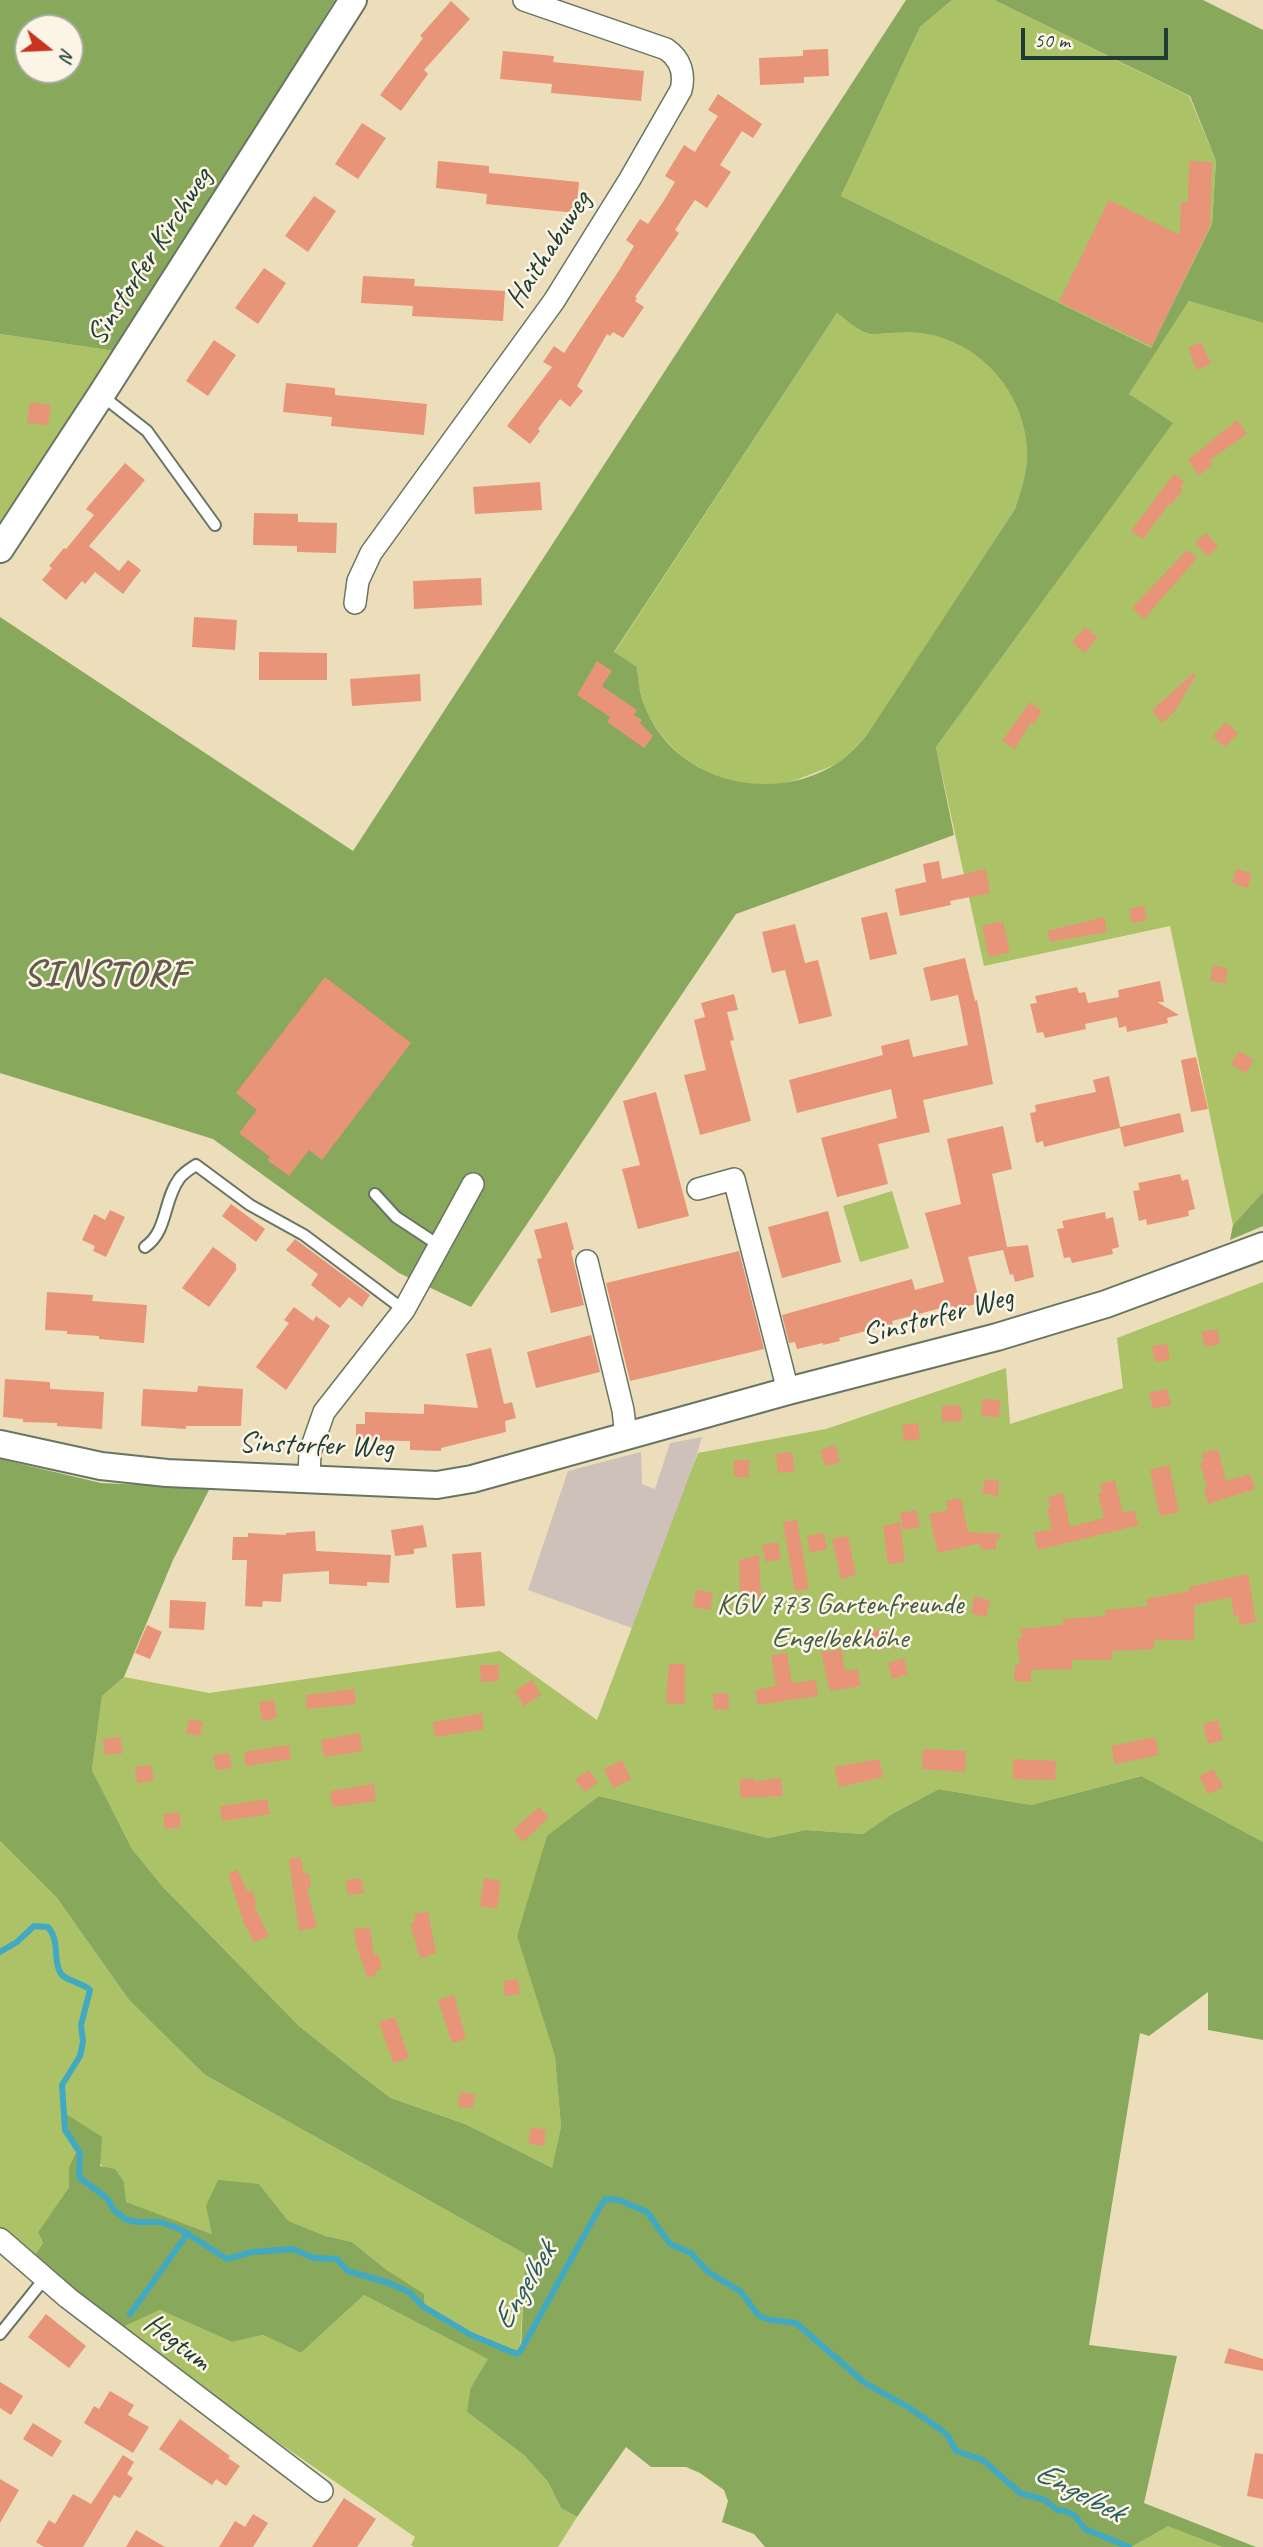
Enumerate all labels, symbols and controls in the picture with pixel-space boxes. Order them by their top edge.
north arrow [14,14,84,84]
scale bar [1025,14,1172,58]
text: 50 m [1034,27,1070,53]
text: N [54,46,80,64]
street label: Sinstorfer Kirchweg [79,162,221,352]
street label: Haithabuweg [498,185,600,315]
district label: SINSTORF [27,953,185,997]
street label: Sinstorfer Weg [859,1280,1017,1354]
street label: Sinstorfer Weg [238,1425,394,1467]
park label: KGV 773 Gartenfreunde Engelbekhöhe [717,1587,963,1658]
water label: Engelbek [484,2237,566,2337]
street label: Hegtum [136,2306,218,2380]
water label: Engelbek [1028,2454,1130,2532]

